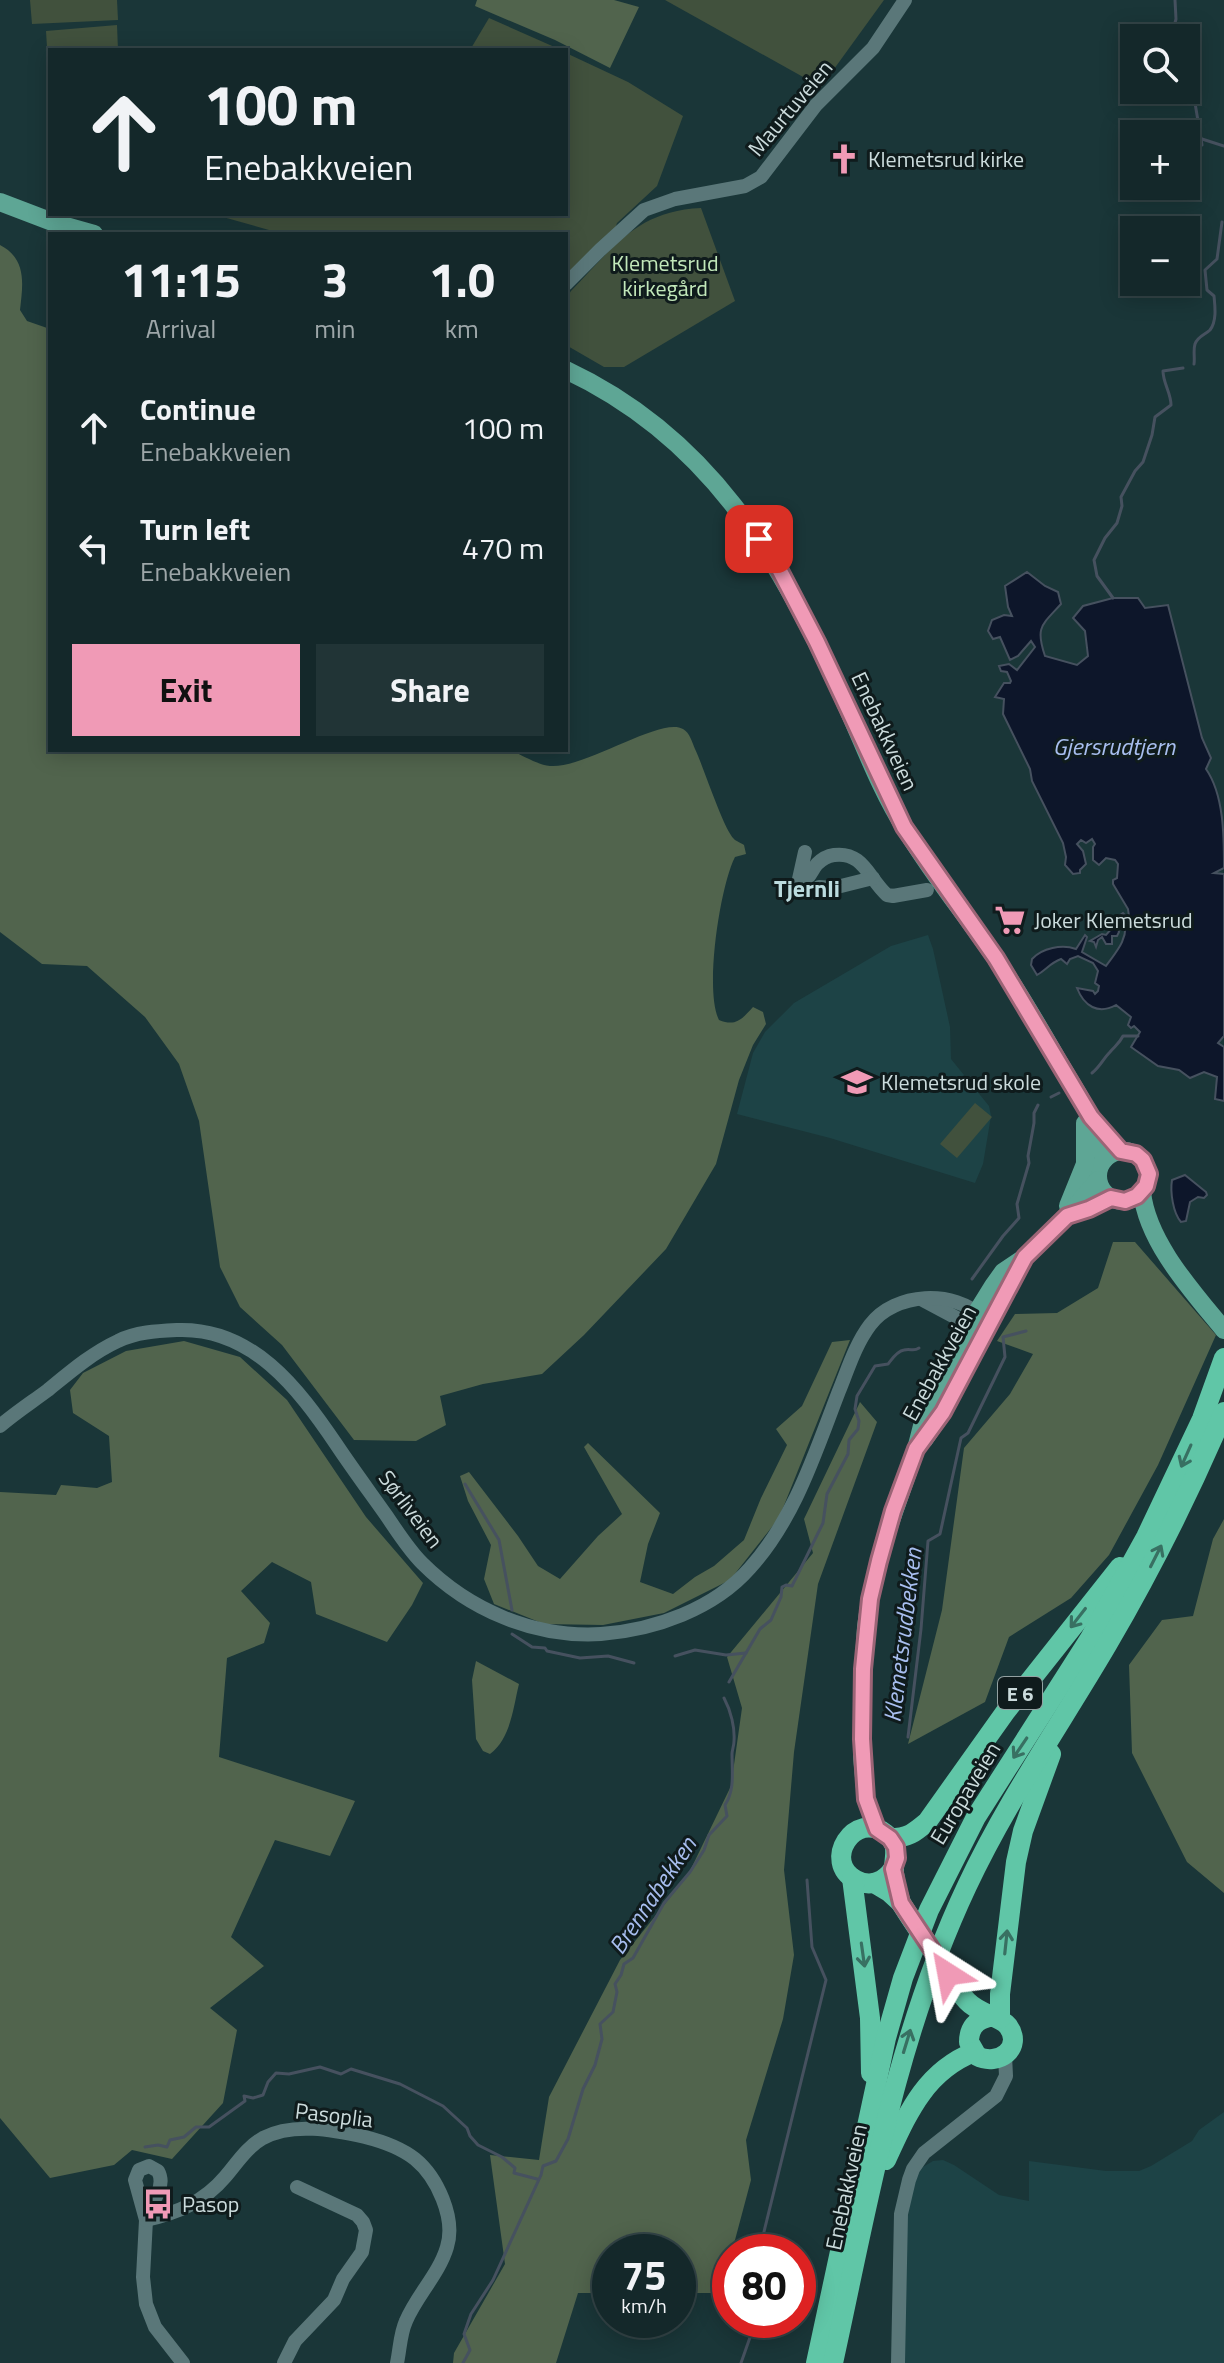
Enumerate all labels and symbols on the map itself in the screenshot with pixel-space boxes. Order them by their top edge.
street label: Maurtuveien [739,52,841,164]
church icon: Klemetsrud kirke [827,142,861,176]
place label: Klemetsrud kirke [868,142,1024,176]
park label: Klemetsrud kirkegård [611,246,719,305]
pin [725,505,793,573]
street label: Enebakkveien [843,666,927,796]
water label: Gjersrudtjern [1053,728,1176,764]
district label: Tjernli [774,870,840,906]
supermarket icon: Joker Klemetsrud [993,903,1027,937]
place label: Joker Klemetsrud [1034,903,1193,937]
school or university icon: Klemetsrud skole [840,1065,874,1099]
place label: Klemetsrud skole [881,1065,1041,1099]
street label: Enebakkveien [893,1299,985,1427]
one-way arrow [1177,1443,1192,1467]
street label: Sørliveien [370,1463,452,1555]
water label: Klemetsrudbekken [873,1545,931,1724]
one-way arrow [1149,1545,1165,1568]
one-way arrow [1070,1607,1087,1628]
road number: E 6 [998,1677,1042,1709]
street label: Europaveien [921,1735,1009,1851]
one-way arrow [1012,1736,1028,1759]
water label: Brennabekken [599,1828,705,1961]
one-way arrow [998,1929,1013,1955]
position arrow [906,1932,990,2016]
one-way arrow [856,1942,871,1968]
one-way arrow [901,2028,916,2053]
street label: Pasoplia [293,2093,375,2137]
street label: Enebakkveien [816,2121,876,2253]
bus stop icon: Pasop [141,2187,175,2221]
place label: Pasop [182,2187,239,2221]
speed limit sign: 80 [712,2234,816,2338]

